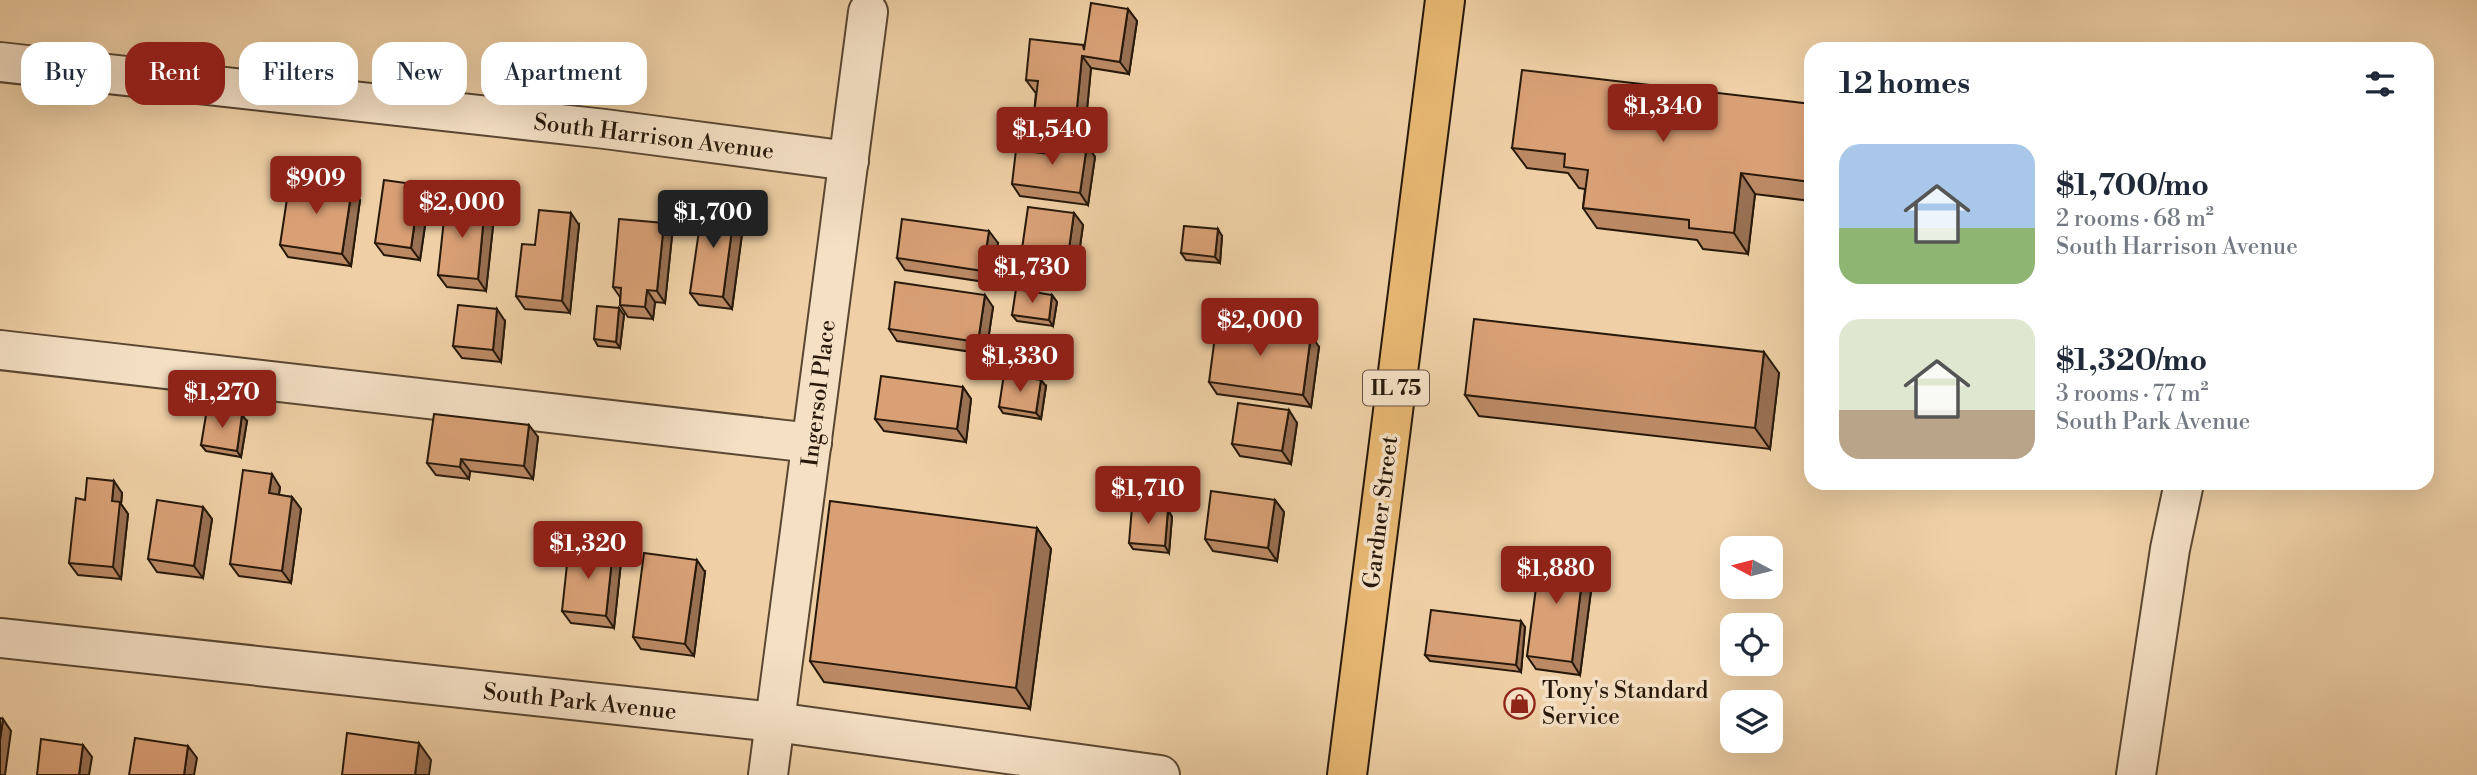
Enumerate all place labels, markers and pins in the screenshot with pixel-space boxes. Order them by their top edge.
pin: $1,340 [1606,85,1720,144]
pin: $1,540 [995,108,1109,167]
pin: $909 [275,156,357,216]
pin: $2,000 [405,180,519,240]
pin: $1,700 [656,190,770,250]
pin: $1,730 [975,246,1089,305]
pin: $2,000 [1203,298,1317,358]
pin: $1,330 [963,334,1077,394]
pin: $1,270 [165,370,279,430]
pin: $1,710 [1091,466,1205,526]
pin: $1,320 [531,522,645,581]
pin: $1,880 [1499,546,1613,606]
place label: Tony's Standard Service [1542,677,1708,731]
shop icon: Tony's Standard Service [1502,686,1536,720]

